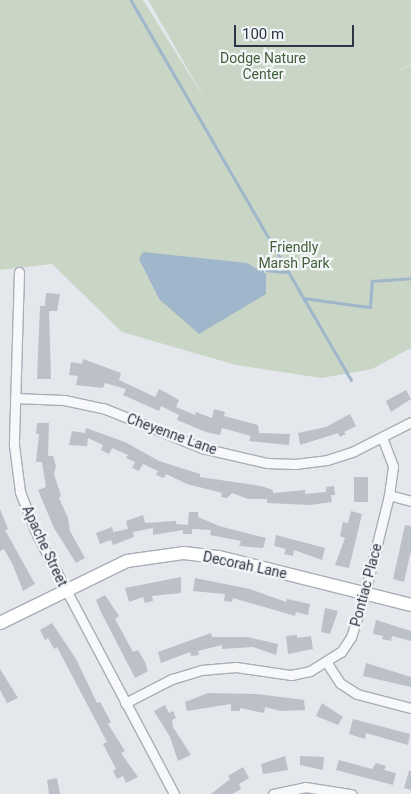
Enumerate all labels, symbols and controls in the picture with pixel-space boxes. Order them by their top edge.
scale bar [236,15,356,47]
text: 100 m [242,25,284,43]
park label: Dodge Nature Center [220,50,306,82]
park label: Friendly Marsh Park [258,239,330,272]
street label: Cheyenne Lane [125,410,219,458]
street label: Apache Street [19,503,71,589]
street label: Pontiac Place [347,542,385,628]
street label: Decorah Lane [201,548,289,582]

